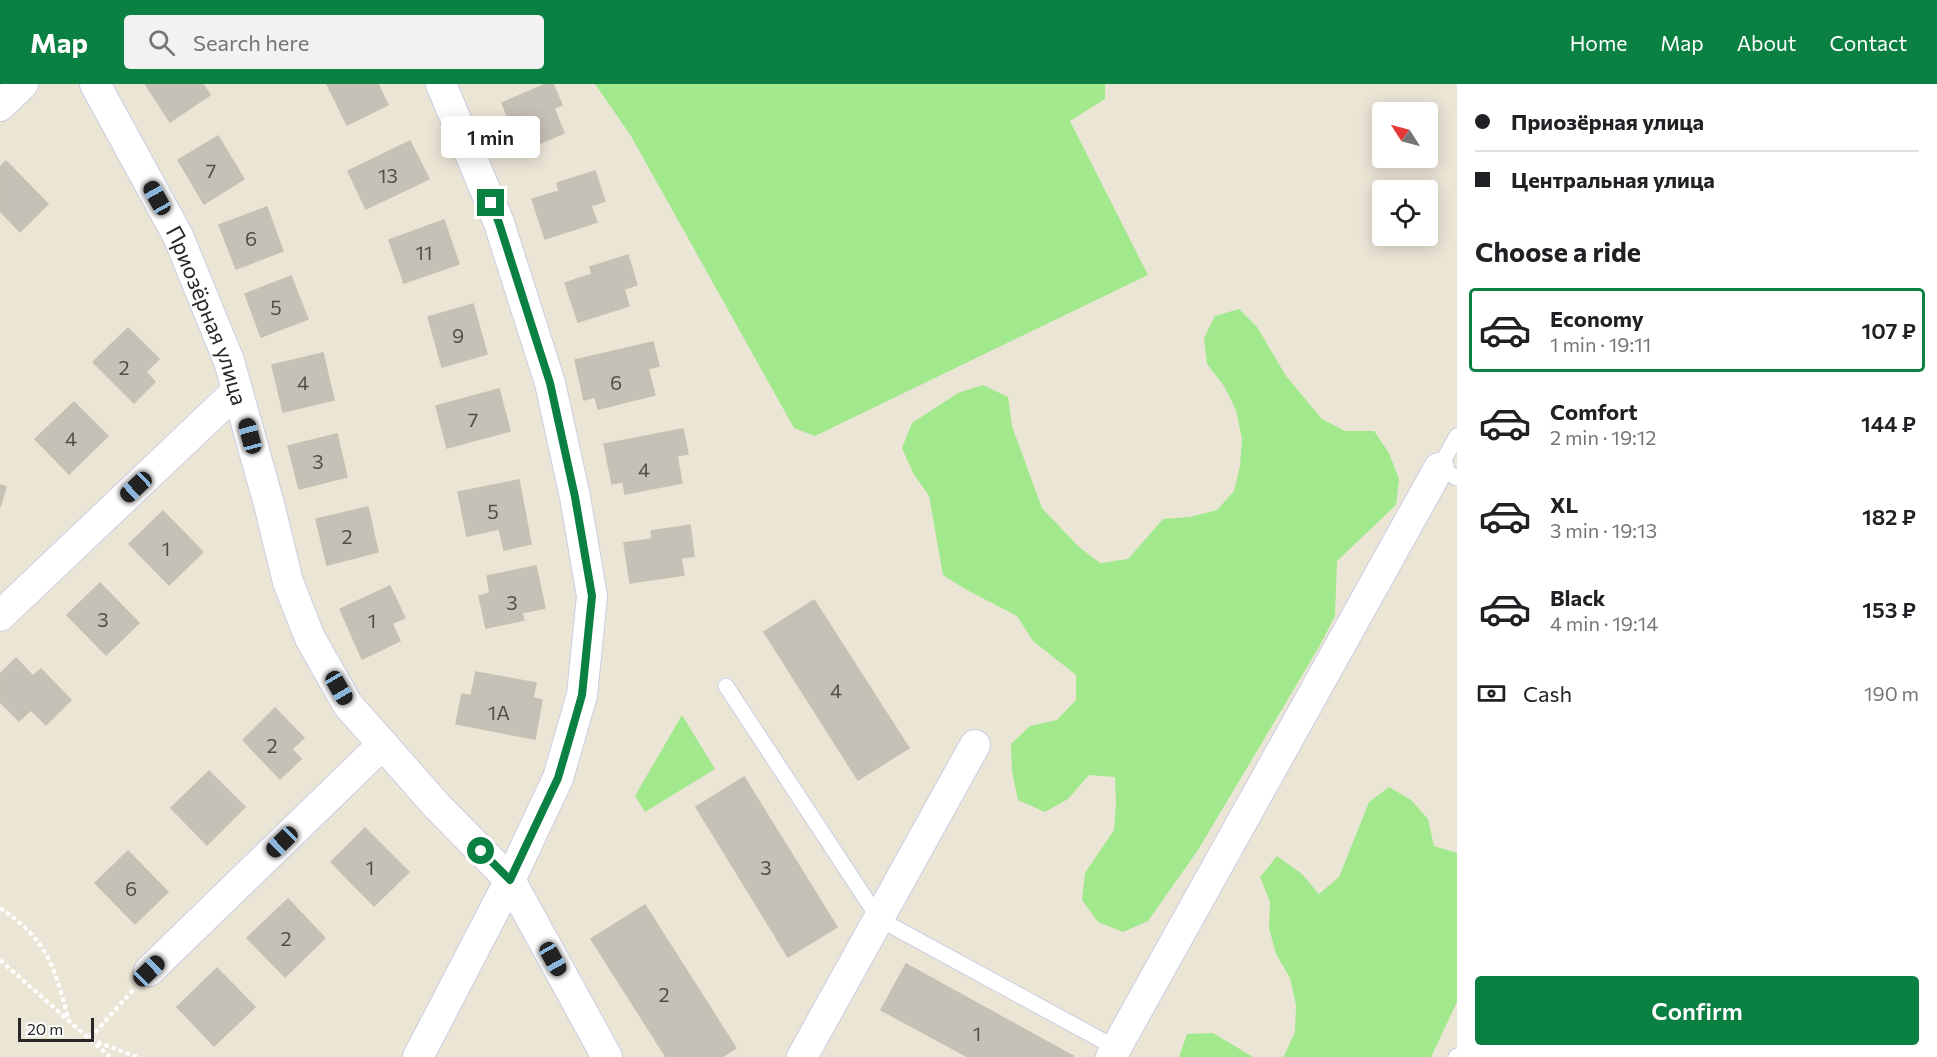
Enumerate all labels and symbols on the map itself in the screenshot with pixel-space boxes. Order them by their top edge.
north arrow [1372,102,1438,168]
callout: 1 min [442,116,540,158]
house number: 7 [206,158,216,182]
house number: 13 [378,163,398,187]
car [140,178,174,218]
route end [477,189,504,216]
street label: Приозёрная улица [161,221,254,408]
house number: 6 [245,226,257,250]
house number: 11 [415,240,433,264]
house number: 5 [270,295,282,319]
house number: 9 [452,323,464,347]
house number: 2 [118,355,130,379]
house number: 4 [297,370,309,394]
house number: 6 [610,370,622,394]
house number: 7 [468,407,478,431]
car [237,416,263,456]
house number: 4 [65,426,77,450]
house number: 3 [312,449,324,473]
house number: 4 [638,457,650,481]
car [117,468,155,506]
house number: 5 [487,499,499,523]
house number: 2 [341,524,353,548]
house number: 1 [162,536,170,560]
house number: 3 [506,590,518,614]
house number: 3 [97,607,109,631]
house number: 1 [368,608,376,632]
car [322,668,356,708]
house number: 4 [830,678,842,702]
house number: 1А [488,700,510,724]
house number: 2 [266,733,278,757]
car [263,823,301,861]
route start [467,837,494,864]
house number: 1 [366,855,374,879]
house number: 3 [760,855,772,879]
house number: 6 [125,876,137,900]
house number: 2 [280,926,292,950]
car [536,939,570,979]
car [130,952,168,990]
house number: 2 [658,982,670,1006]
scale bar [18,1015,94,1042]
house number: 1 [973,1021,981,1045]

